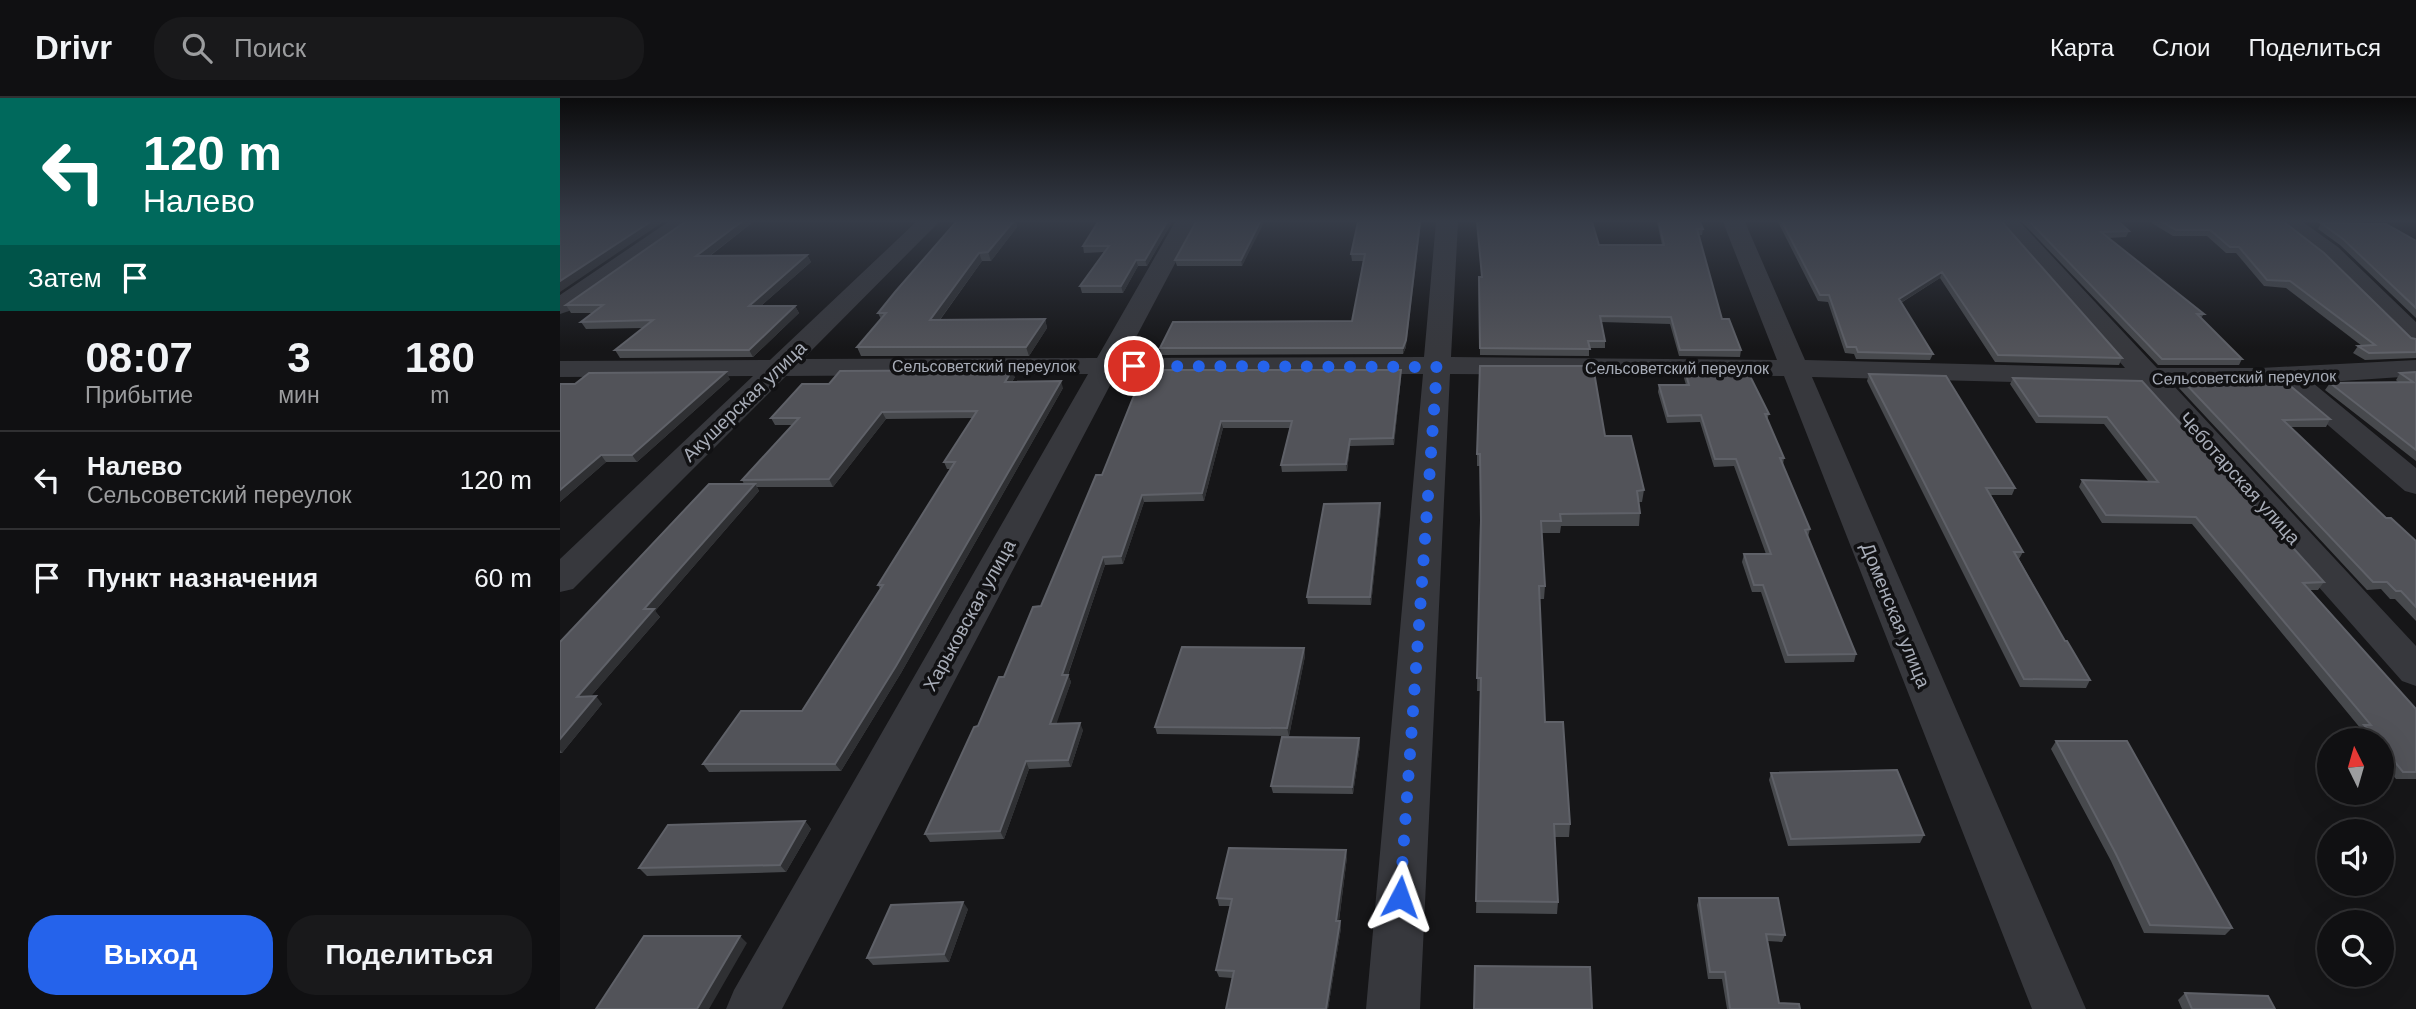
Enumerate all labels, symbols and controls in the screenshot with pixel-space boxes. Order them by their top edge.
search box [154,17,644,80]
text: Drivr [35,29,112,66]
icon: search [178,29,216,67]
text: Поиск [234,33,306,63]
text: Карта [2050,34,2114,61]
text: Слои [2152,34,2210,61]
text: Поделиться [2248,34,2381,61]
icon: left [28,126,119,217]
text: 120 m [143,126,282,180]
text: Налево [143,183,255,219]
icon: arrive [116,259,154,297]
text: Затем [28,263,102,293]
text: 08:07 [85,334,193,381]
text: 3 [287,334,311,381]
text: 180 [405,334,475,381]
pin [1104,336,1164,396]
street label: Акушерская улица [678,337,811,466]
icon: arrive [1115,347,1153,385]
street label: Сельсоветский переулок [892,358,1077,375]
street label: Сельсоветский переулок [1585,360,1770,377]
street label: Сельсоветский переулок [2152,367,2337,388]
text: Прибытие [85,382,193,408]
text: мин [278,382,320,408]
text: m [430,382,449,408]
street label: Чеботарская улица [2175,408,2305,549]
text: Налево [87,451,182,481]
icon: left [28,461,66,499]
text: 120 m [460,465,532,495]
text: Сельсоветский переулок [87,482,352,508]
street label: Харьковская улица [919,536,1020,694]
street label: Доменская улица [1857,540,1934,691]
icon: arrive [28,559,66,597]
text: Пункт назначения [87,563,318,593]
text: 60 m [474,563,532,593]
north arrow [2317,728,2394,805]
map controls [2317,728,2394,987]
button: sound [2317,819,2394,896]
position arrow [1363,860,1437,934]
button: search [2317,910,2394,987]
button: Выход [28,915,273,995]
button: Поделиться [287,915,532,995]

